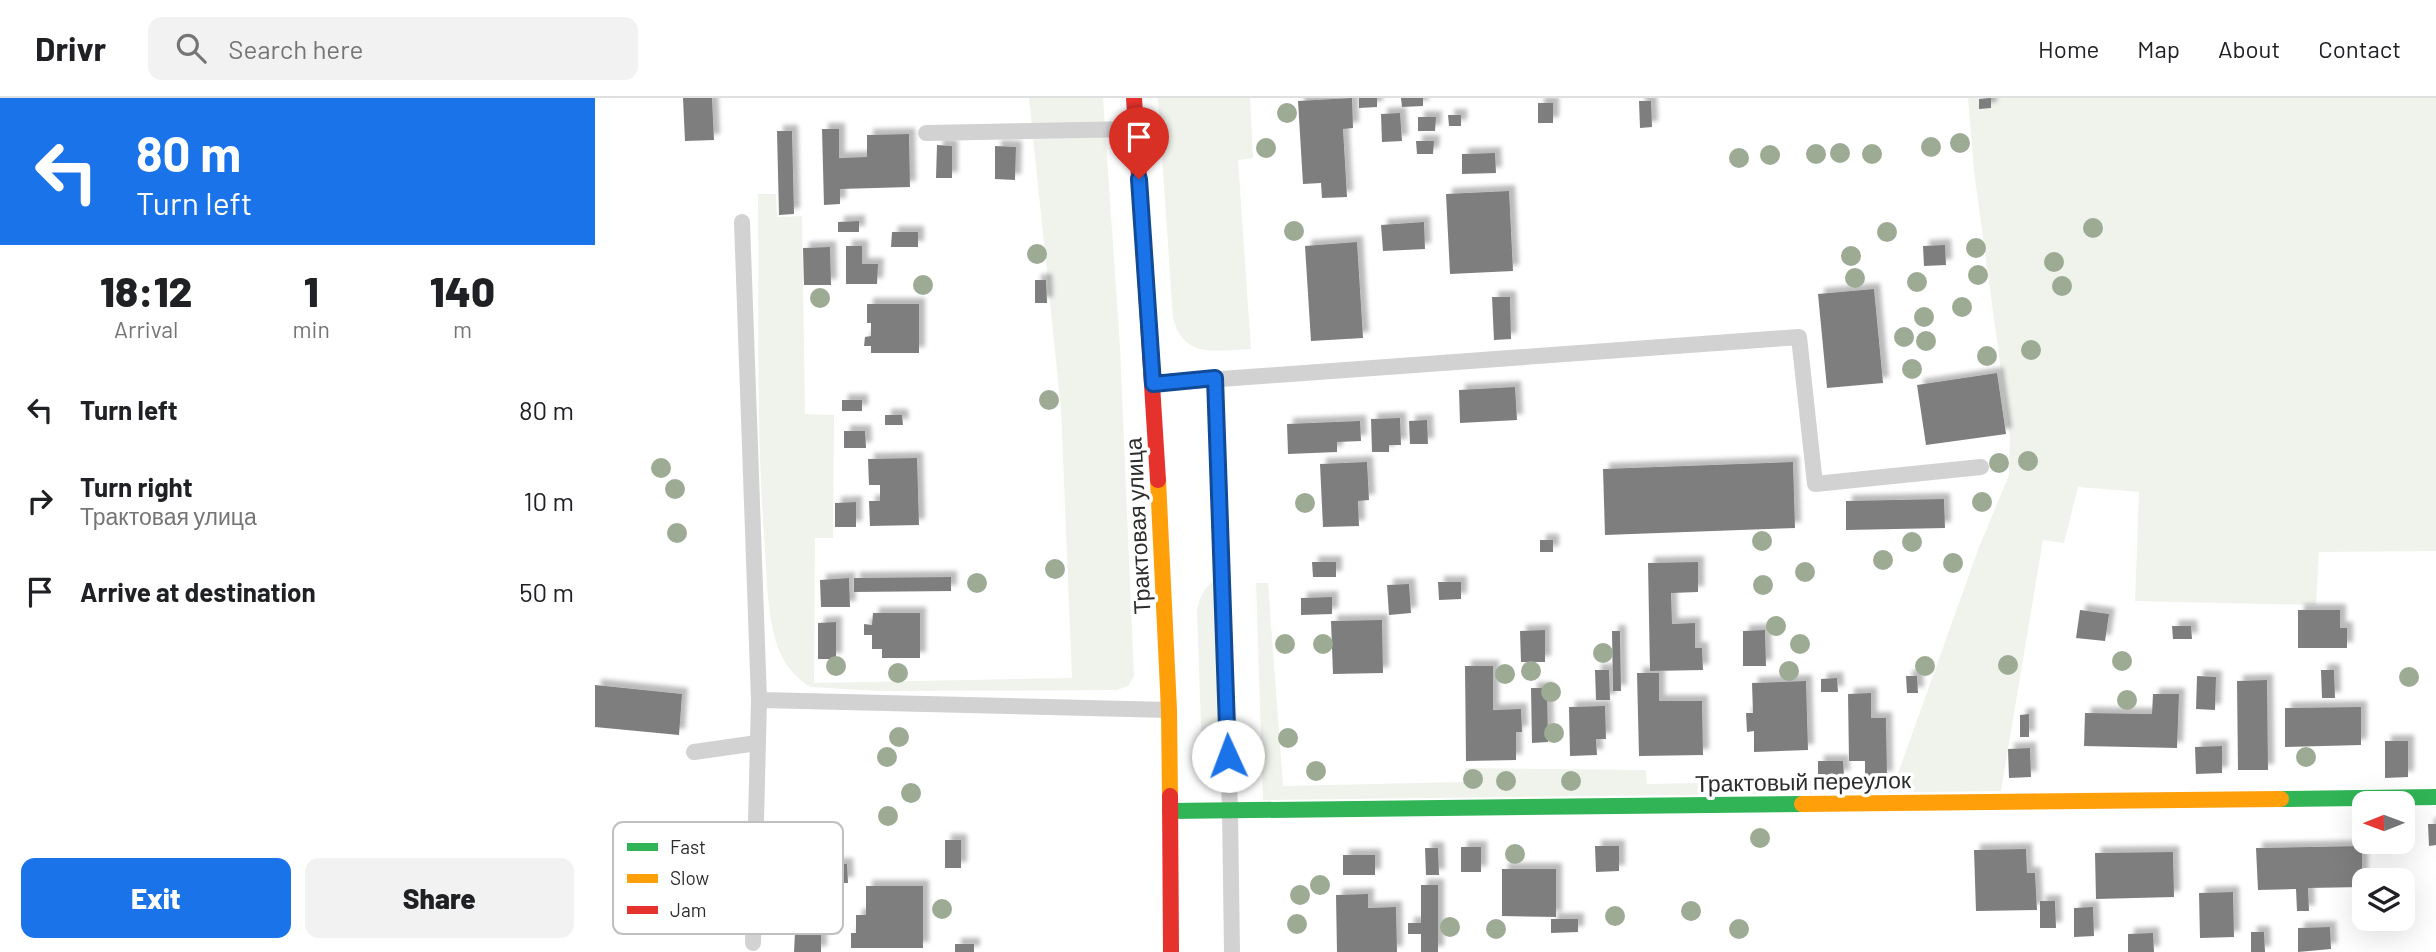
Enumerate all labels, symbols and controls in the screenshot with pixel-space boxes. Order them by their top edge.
search box [148,17,638,80]
text: Drivr [35,28,106,68]
icon: search [172,29,210,67]
text: Search here [228,33,363,64]
text: Home [2038,34,2099,63]
text: Map [2137,34,2180,63]
text: About [2218,34,2280,63]
text: Contact [2318,34,2401,63]
pin [1109,107,1169,179]
icon: arrive [1120,118,1158,156]
text: 80 m [136,123,241,182]
icon: left [21,126,112,217]
text: Turn left [136,183,253,221]
text: 18:12 [100,265,192,315]
text: 1 [304,265,319,315]
text: 140 [430,265,495,315]
text: Arrival [114,315,178,343]
text: min [293,315,330,343]
text: m [453,315,472,343]
icon: left [21,391,59,429]
text: Turn left [80,394,178,425]
text: 80 m [519,394,574,425]
street label: Трактовая улица [1118,437,1156,615]
text: Turn right [80,471,193,502]
icon: right [21,482,59,520]
text: 10 m [524,485,574,516]
text: Трактовая улица [80,502,257,530]
icon: arrive [21,573,59,611]
text: Arrive at destination [80,576,316,607]
text: 50 m [519,576,574,607]
position arrow [1191,719,1265,793]
street label: Трактовый переулок [1695,765,1912,797]
north arrow [2352,791,2415,854]
map controls [2352,791,2415,931]
legend [613,822,843,934]
text: Fast [670,835,706,858]
button: Exit [21,858,291,938]
button: Share [305,858,574,938]
text: Slow [670,866,709,889]
button: layers [2352,868,2415,931]
text: Jam [670,898,706,921]

